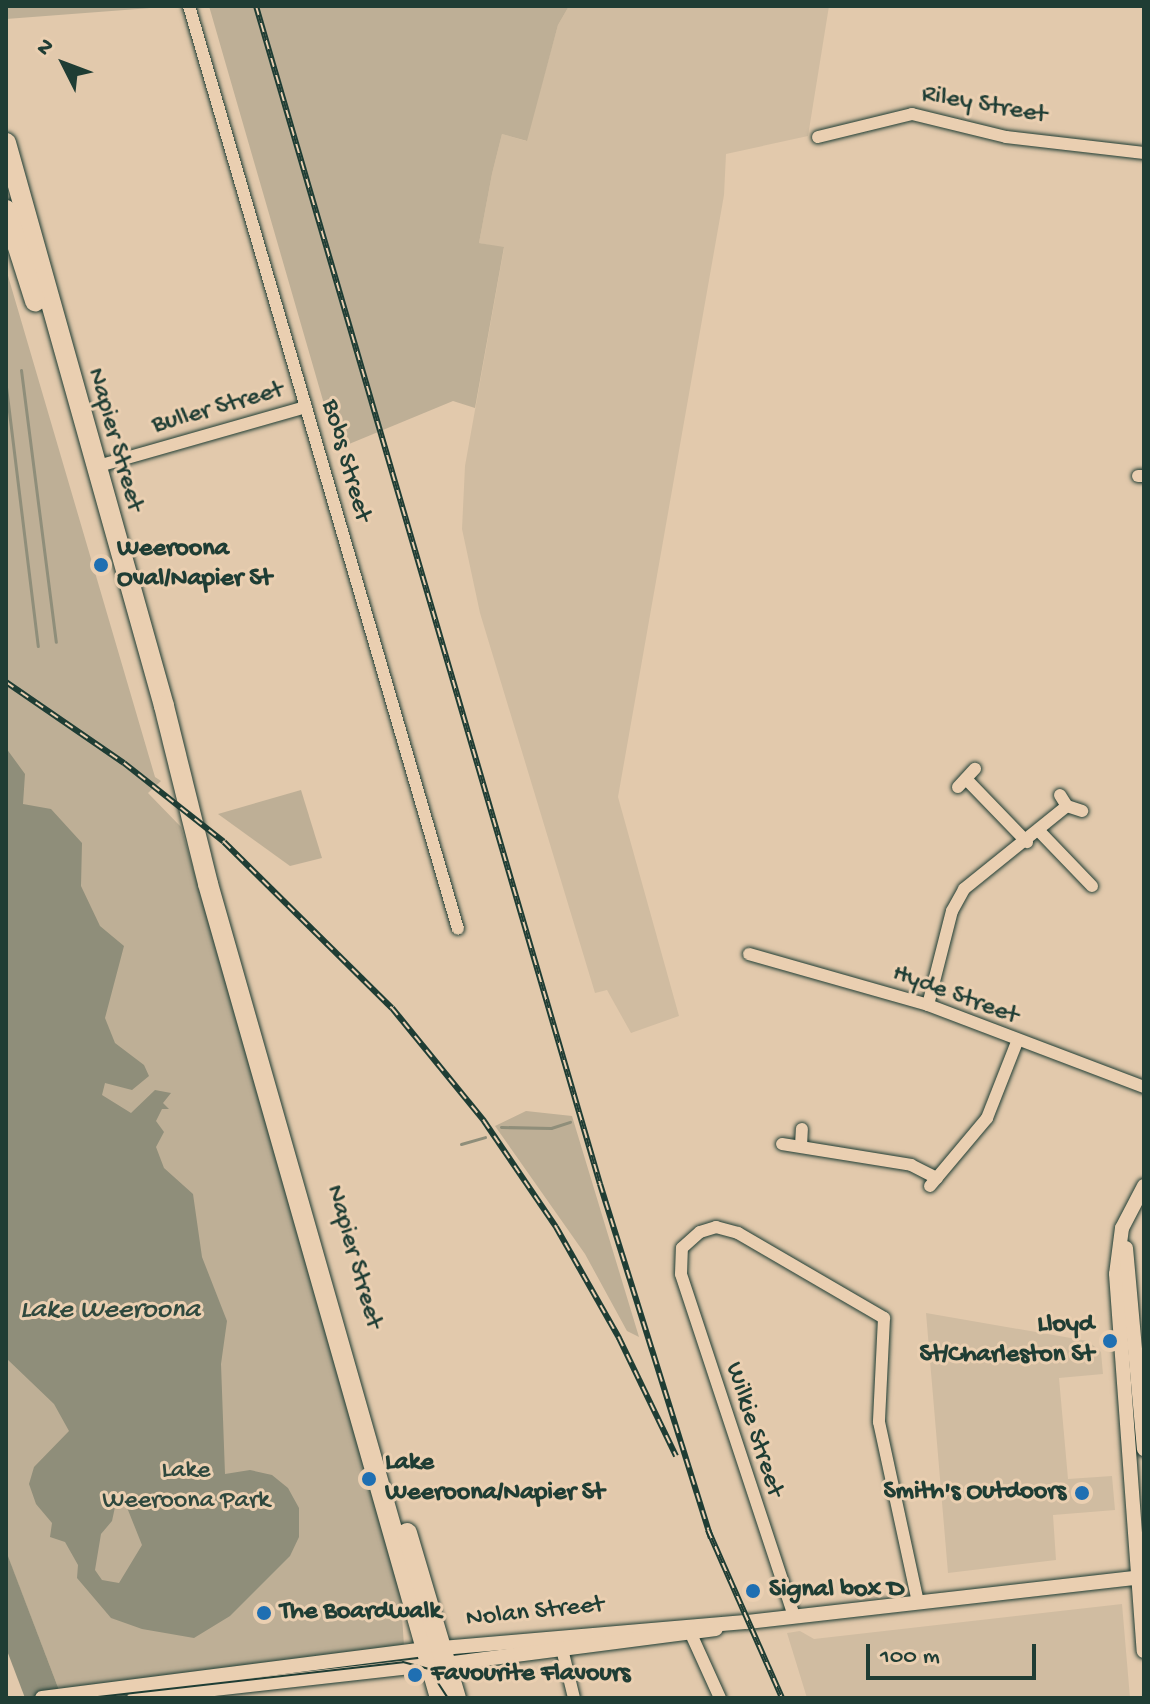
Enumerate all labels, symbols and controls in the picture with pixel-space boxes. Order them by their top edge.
north arrow [24,24,104,104]
text: N [32,34,61,62]
street label: Riley Street [919,80,1049,132]
street label: Napier Street [79,365,149,515]
street label: Buller Street [149,375,287,443]
street label: Bobs Street [313,396,377,526]
place label: Weeroona Oval/Napier St [117,534,272,596]
marker: Weeroona Oval/Napier St [92,556,110,574]
street label: Hyde Street [888,959,1022,1033]
street label: Napier Street [318,1182,388,1332]
water label: Lake Weeroona [20,1294,200,1328]
place label: Lloyd St/Charleston St [919,1310,1094,1372]
marker: Lloyd St/Charleston St [1101,1332,1119,1350]
street label: Wilkie Street [717,1359,789,1501]
place label: Lake Weeroona/Napier St [385,1448,604,1510]
park label: Lake Weeroona Park [102,1456,270,1518]
marker: Lake Weeroona/Napier St [360,1470,378,1488]
place label: Smith's Outdoors [883,1477,1066,1509]
marker: Smith's Outdoors [1073,1484,1091,1502]
place label: Signal box D [769,1575,904,1607]
marker: Signal box D [744,1582,762,1600]
street label: Nolan Street [465,1590,605,1636]
place label: The Boardwalk [280,1597,441,1629]
marker: The Boardwalk [255,1604,273,1622]
scale bar [870,1628,1040,1678]
text: 100 m [880,1643,940,1672]
place label: Favourite Flavours [431,1659,630,1691]
marker: Favourite Flavours [406,1666,424,1684]

